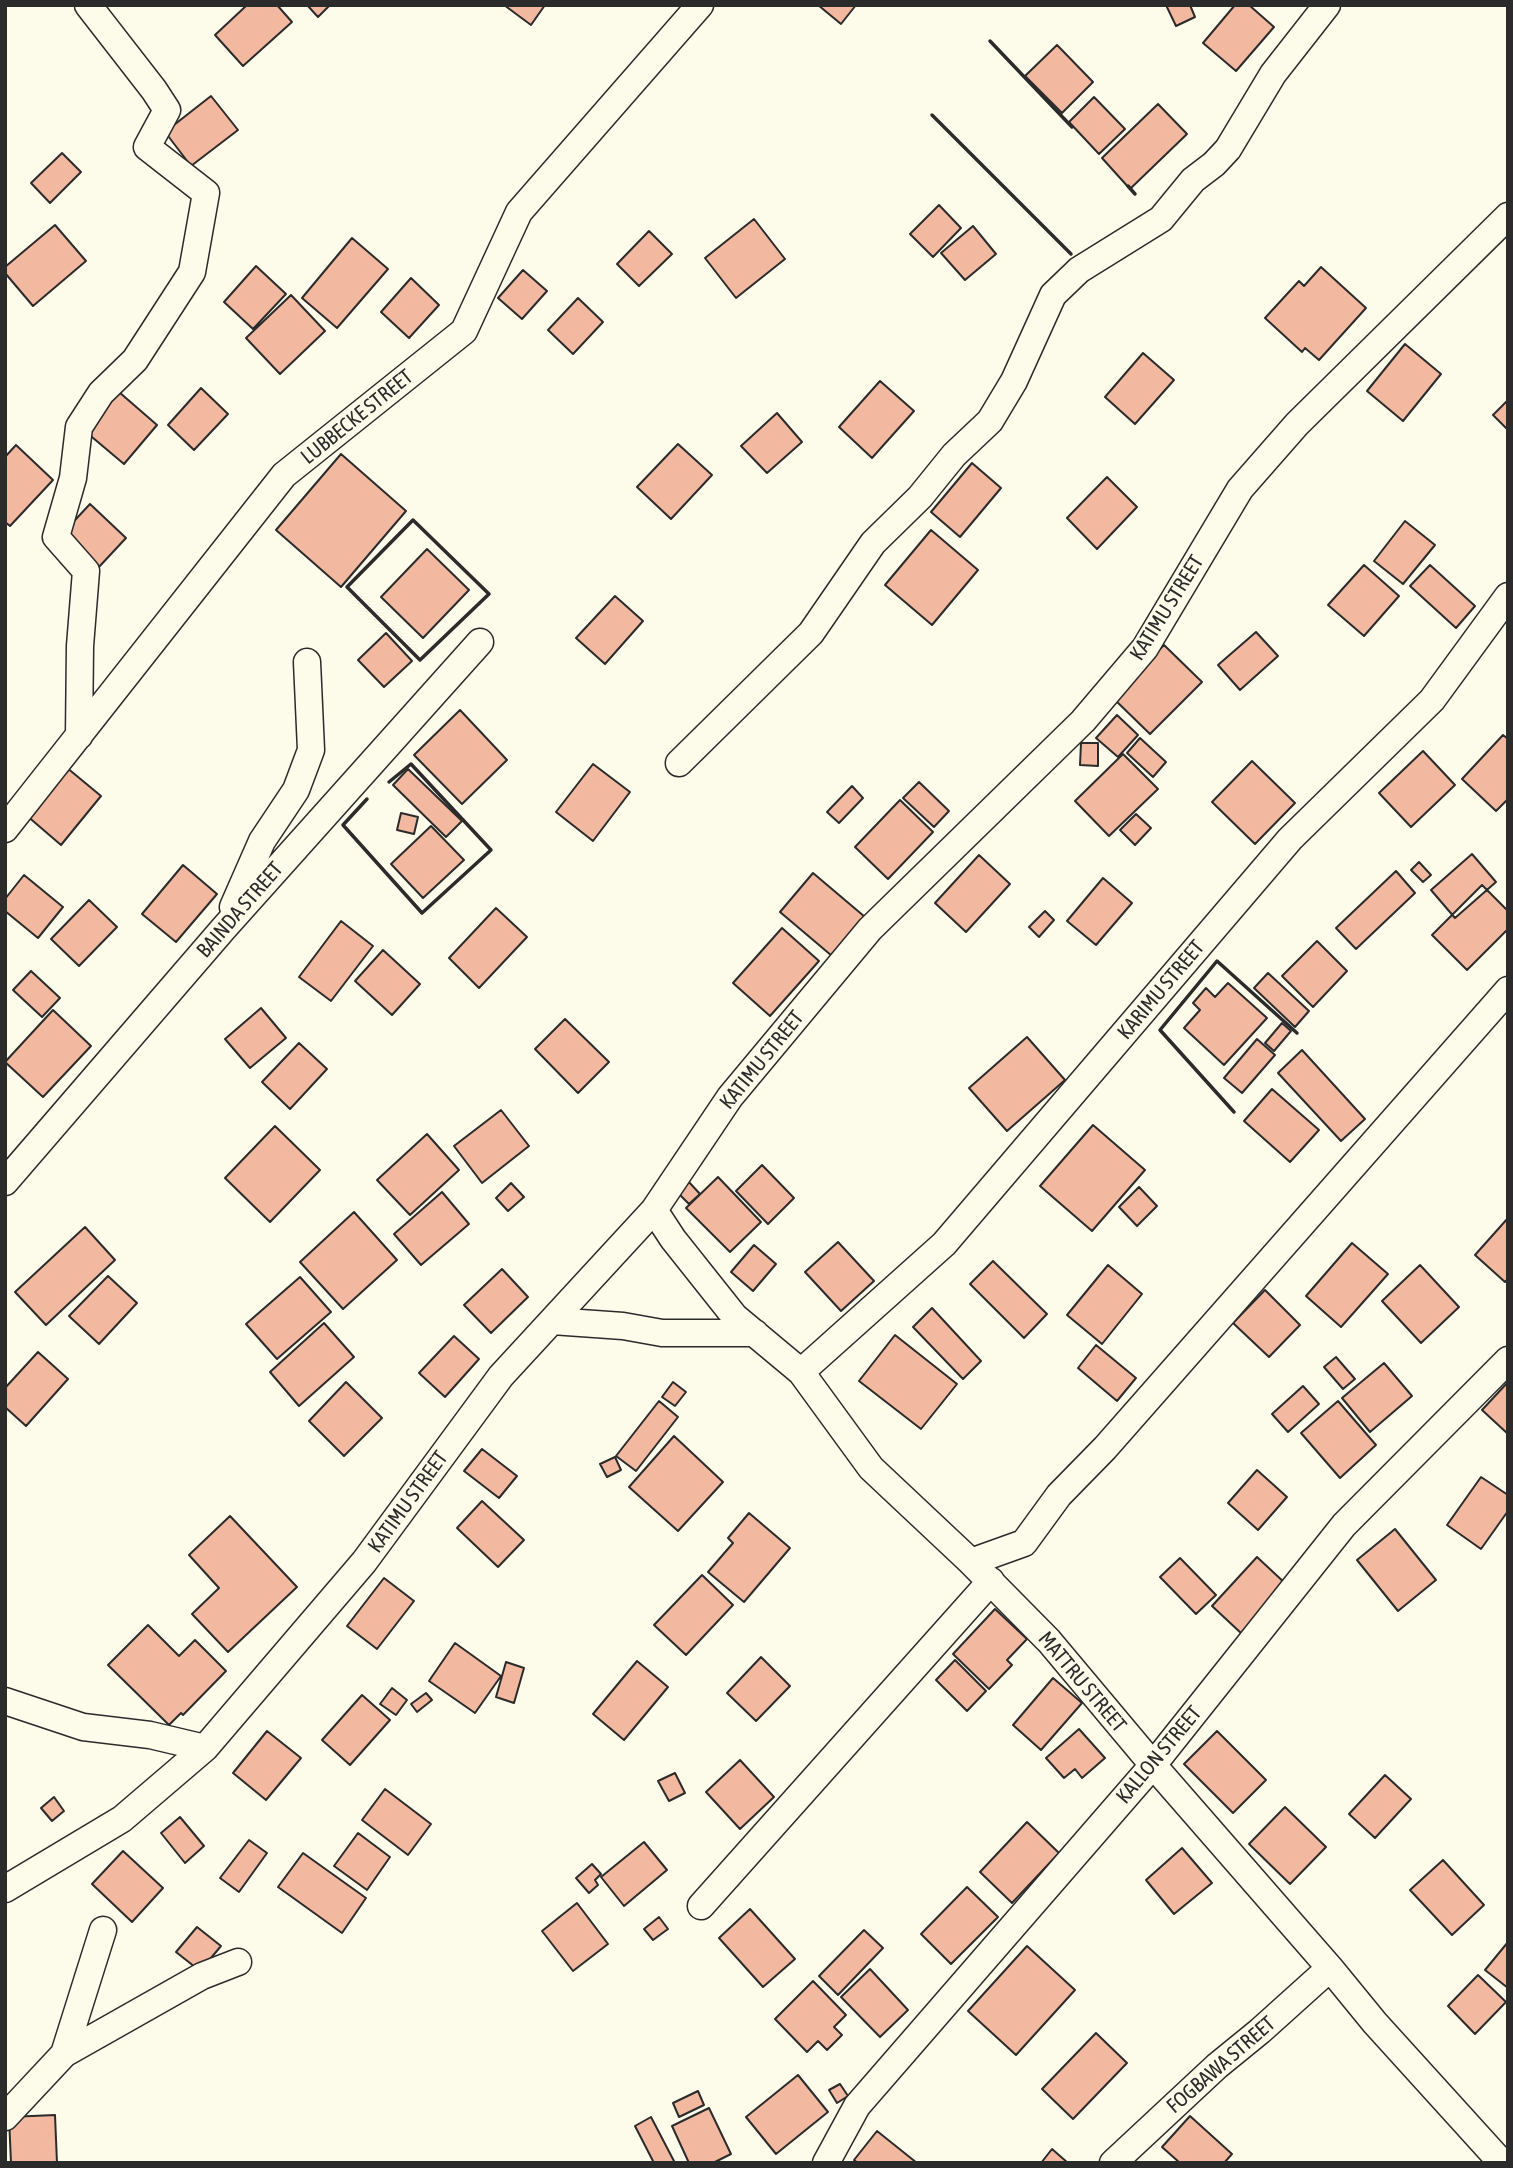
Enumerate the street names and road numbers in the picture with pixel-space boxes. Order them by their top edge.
street label: LUBBECKE STREET [296,364,418,470]
street label: KATIMU STREET [1125,551,1209,665]
street label: BAINDA STREET [192,857,288,963]
street label: KARIMU STREET [1112,935,1210,1045]
street label: KATIMU STREET [715,1006,809,1114]
street label: KATIMU STREET [363,1446,453,1558]
street label: MATTRU STREET [1033,1627,1131,1737]
street label: KALLON STREET [1111,1701,1207,1809]
street label: FOGBAWA STREET [1162,2011,1280,2119]

